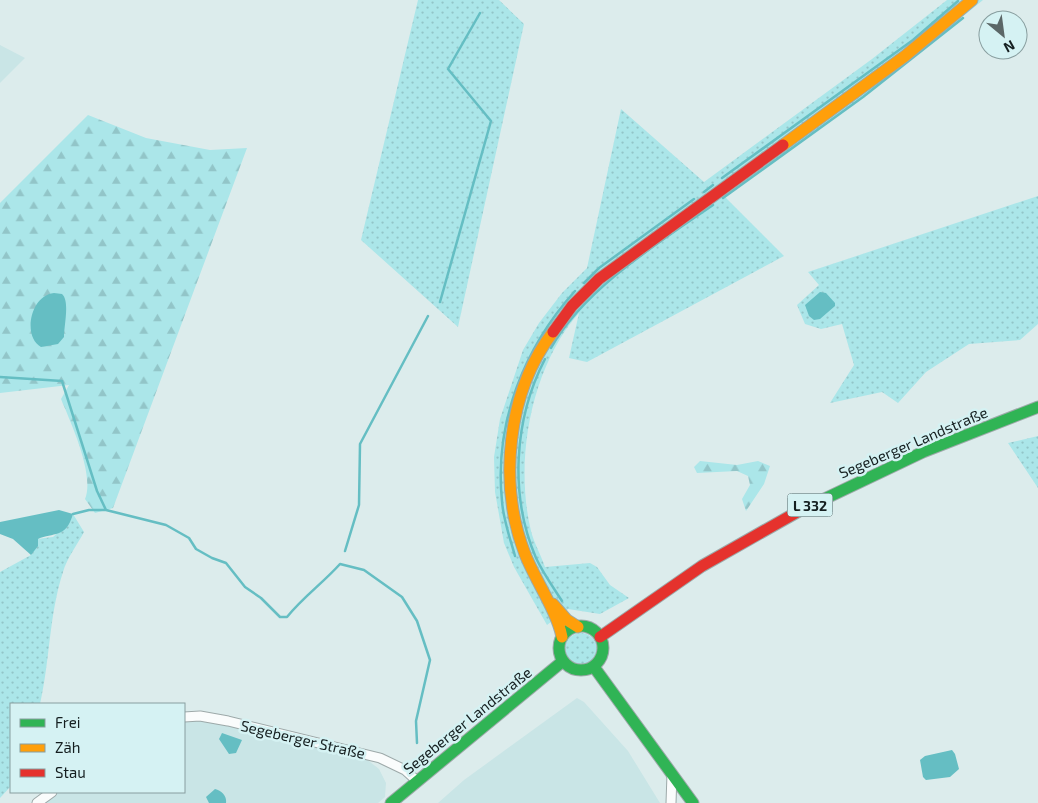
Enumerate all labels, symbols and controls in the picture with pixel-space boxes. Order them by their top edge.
north arrow [978,10,1028,60]
text: N [1001,37,1018,57]
street label: Segeberger Landstraße [836,402,990,482]
road number: L 332 [788,494,832,516]
street label: Segeberger Landstraße [399,663,535,777]
legend [10,703,185,793]
text: Frei [55,713,80,731]
street label: Segeberger Straße [239,716,367,762]
text: Zäh [55,738,80,756]
text: Stau [55,763,86,781]

